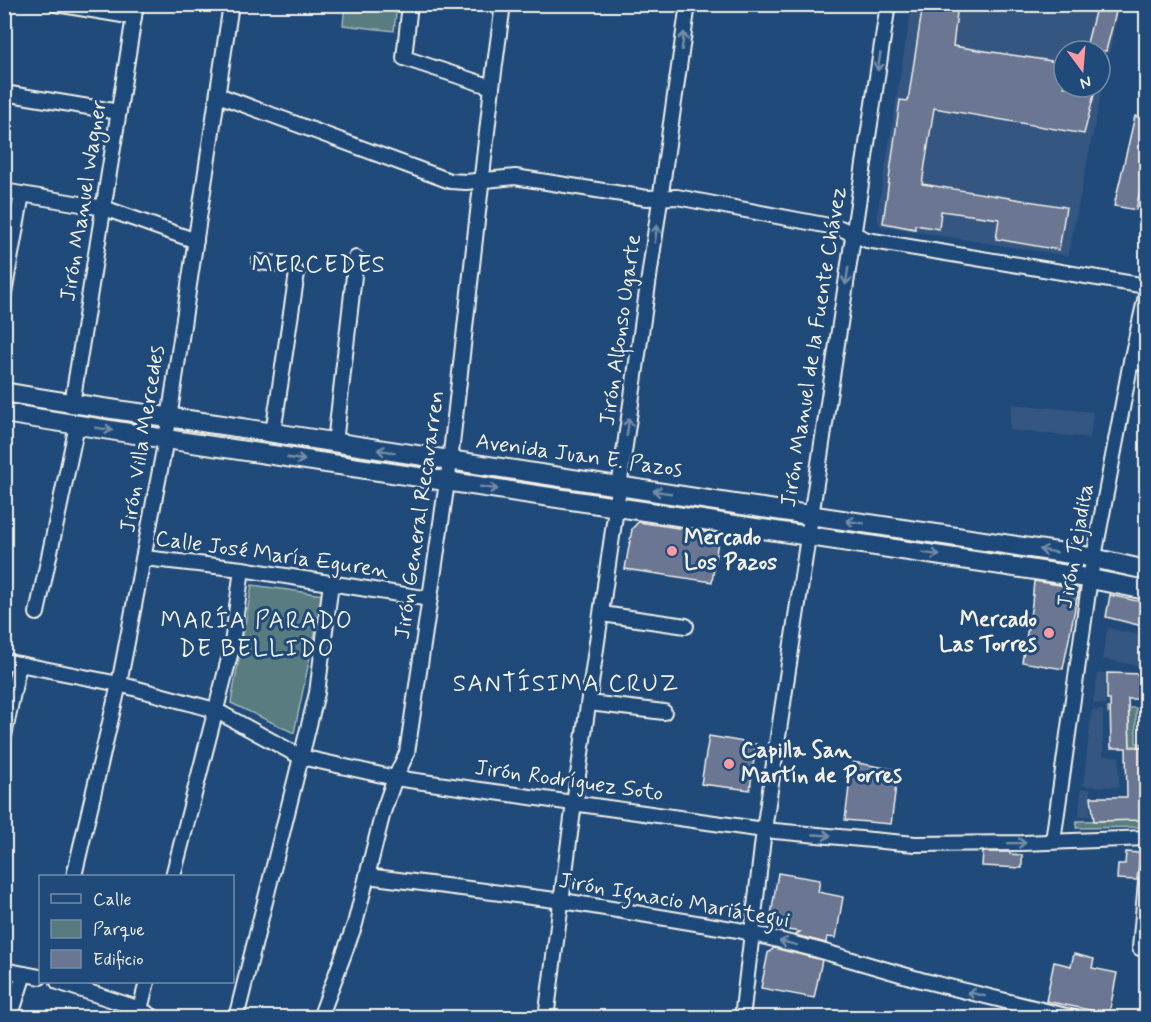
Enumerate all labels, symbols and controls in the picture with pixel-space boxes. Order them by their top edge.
one-way arrow [678,32,689,52]
north arrow [1052,39,1112,99]
one-way arrow [873,52,884,72]
text: N [1078,70,1094,94]
street label: Jirón Manuel Wagner [54,98,117,304]
street label: Jirón Manuel de la Fuente Chávez [775,185,853,509]
one-way arrow [651,225,662,245]
street label: Jirón Alfonso Ugarte [594,232,650,428]
district label: MERCEDES [252,250,386,281]
one-way arrow [841,266,852,285]
street label: Jirón Villa Mercedes [114,343,172,535]
street label: Jirón General Recavarren [389,389,451,641]
one-way arrow [623,418,634,438]
one-way arrow [93,424,113,435]
street label: Avenida Juan E. Pazos [474,428,684,484]
one-way arrow [377,446,397,457]
one-way arrow [286,453,306,464]
street label: Jirón Tejadita [1051,481,1101,611]
one-way arrow [479,482,499,493]
one-way arrow [653,486,673,497]
one-way arrow [846,516,865,527]
place label: Mercado Los Pazos [684,524,777,577]
street label: Calle José María Eguren [153,525,391,586]
marker: Mercado Los Pazos [665,544,679,558]
one-way arrow [1038,545,1058,556]
one-way arrow [921,549,941,560]
district label: MARÍA PARADO DE BELLIDO [160,605,354,665]
place label: Mercado Las Torres [939,606,1037,659]
marker: Mercado Las Torres [1042,626,1056,640]
district label: SANTÍSIMA CRUZ [453,668,679,700]
place label: Capilla San Martín de Porres [741,737,902,790]
street label: Jirón Rodríguez Soto [473,754,665,809]
marker: Capilla San Martín de Porres [722,757,736,771]
one-way arrow [812,830,832,841]
one-way arrow [1006,837,1026,848]
street label: Jirón Ignacio Mariátegui [556,867,792,938]
legend [39,875,234,983]
text: Calle [93,888,132,912]
text: Parque [93,918,145,942]
one-way arrow [779,936,798,948]
text: Edificio [93,948,144,972]
one-way arrow [967,987,986,999]

